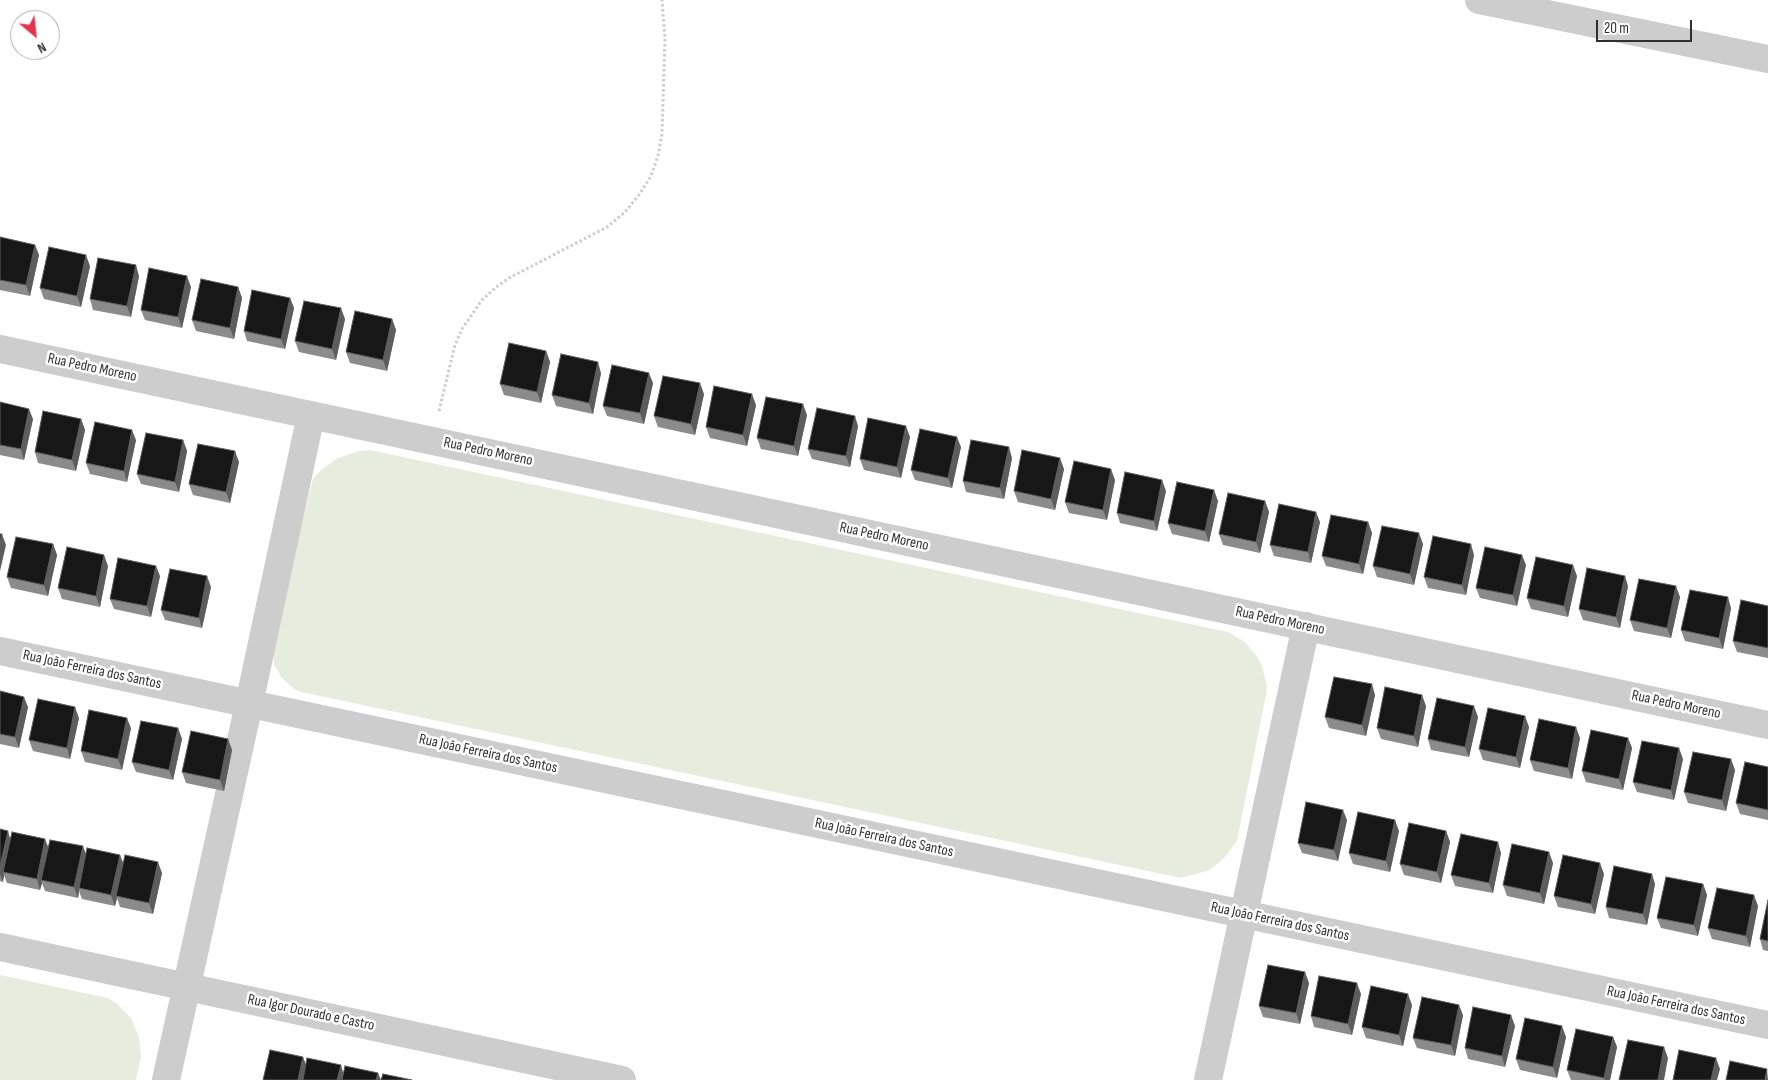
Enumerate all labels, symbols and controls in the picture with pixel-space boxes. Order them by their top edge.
north arrow [10,10,60,60]
scale bar [1598,10,1694,42]
text: 20 m [1604,19,1629,38]
text: N [35,39,49,57]
street label: Rua Pedro Moreno [46,350,138,386]
street label: Rua Pedro Moreno [442,434,534,470]
street label: Rua Pedro Moreno [838,519,930,555]
street label: Rua Pedro Moreno [1234,603,1326,639]
street label: Rua João Ferreira dos Santos [21,647,163,693]
street label: Rua Pedro Moreno [1630,687,1722,723]
street label: Rua João Ferreira dos Santos [417,731,559,777]
street label: Rua João Ferreira dos Santos [813,815,955,861]
street label: Rua João Ferreira dos Santos [1209,899,1351,945]
street label: Rua João Ferreira dos Santos [1605,983,1747,1029]
street label: Rua Igor Dourado e Castro [246,991,376,1035]

